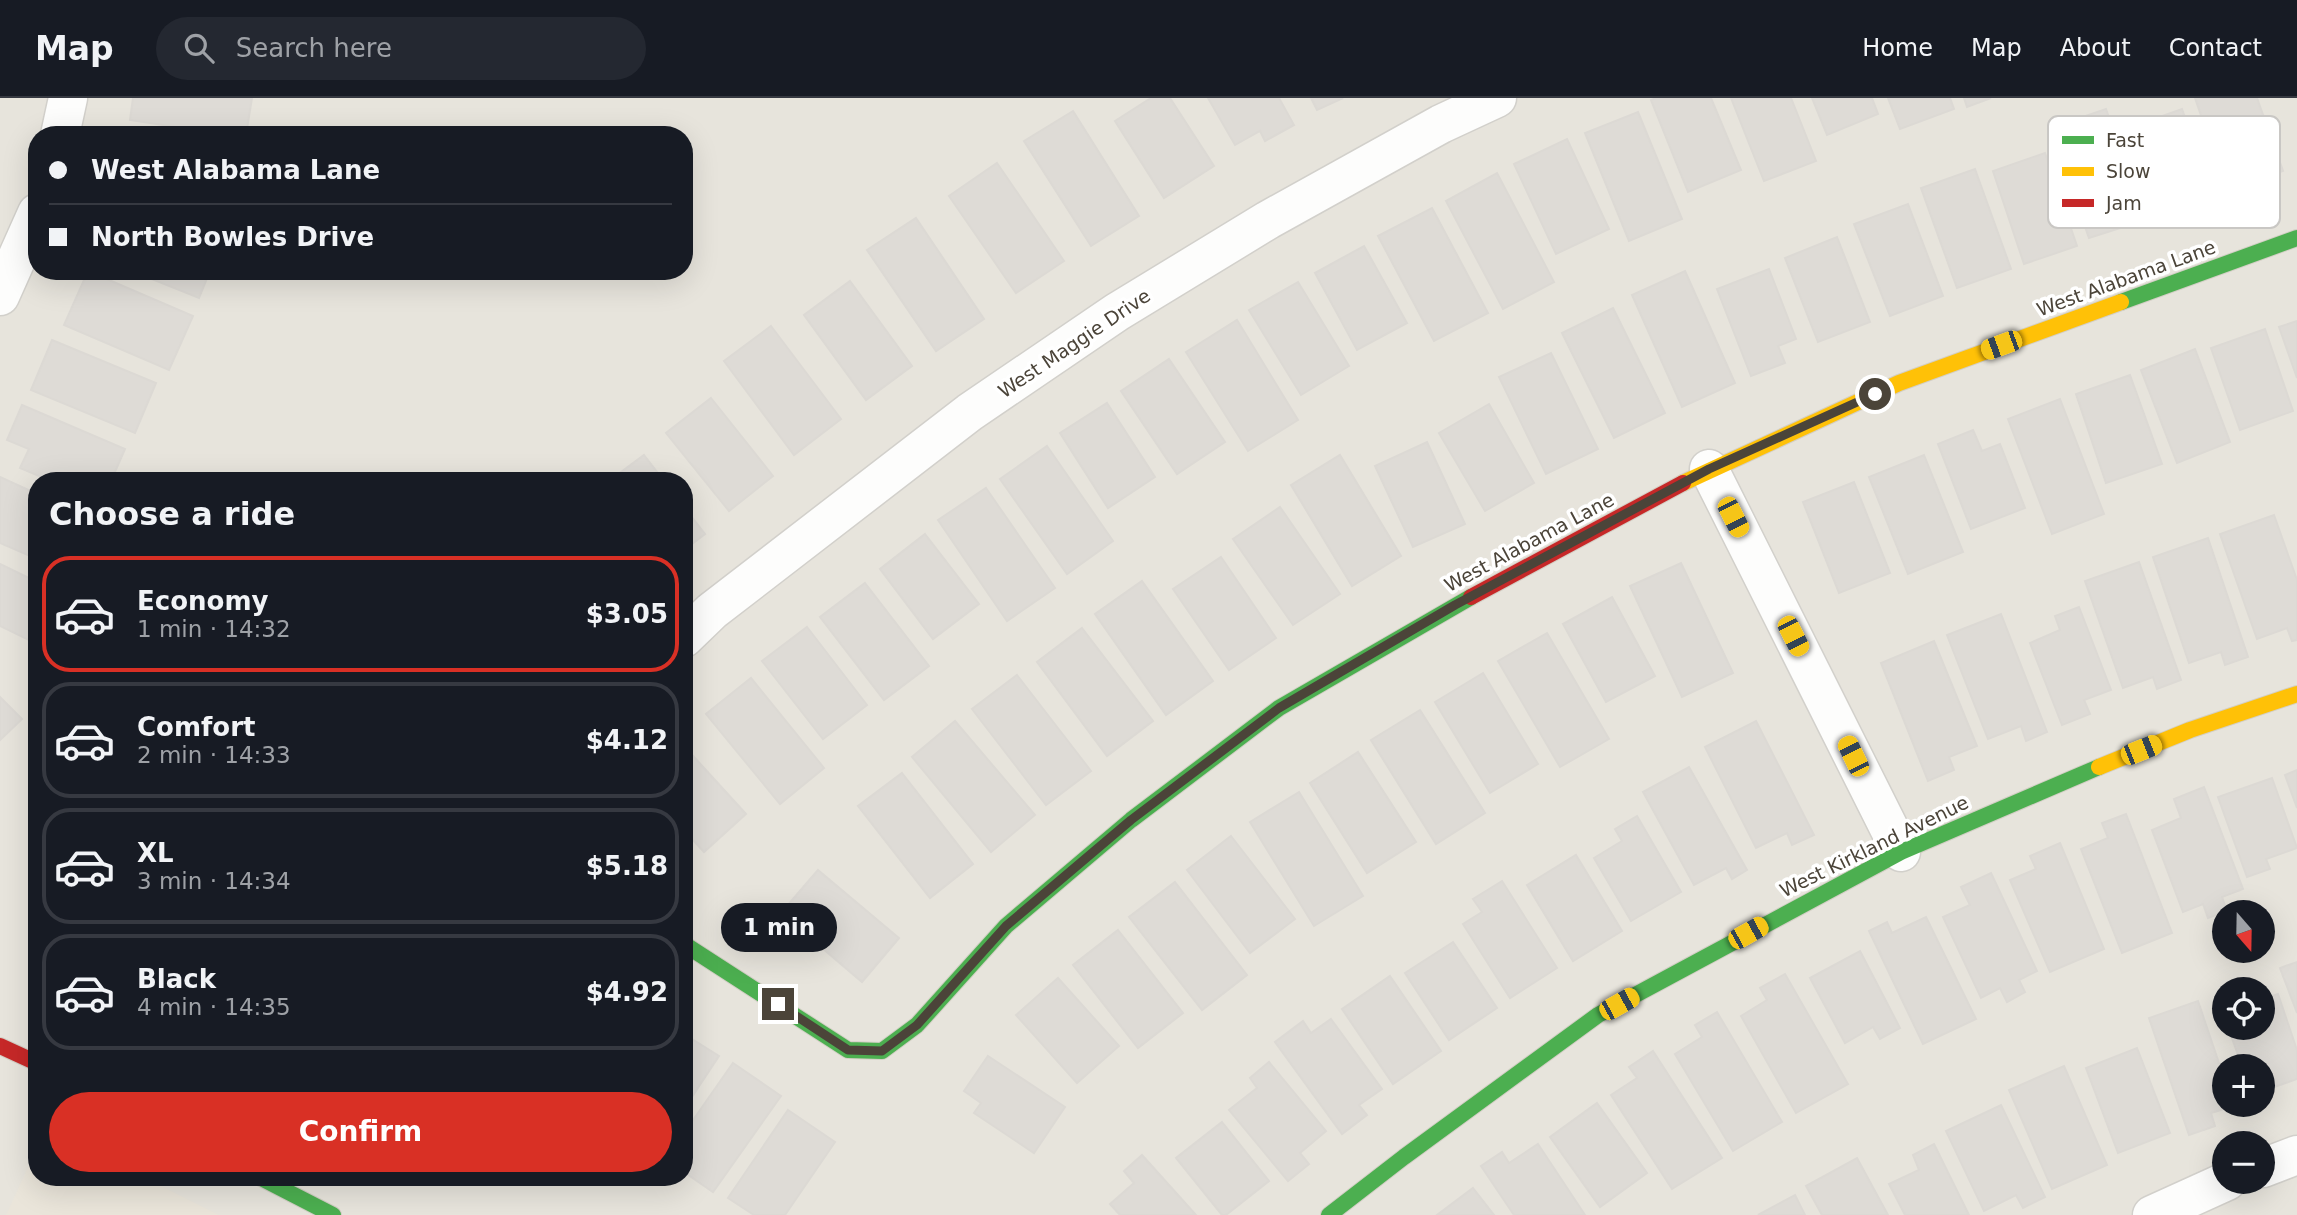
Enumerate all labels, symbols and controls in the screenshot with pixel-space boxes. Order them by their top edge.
search box [156,17,646,80]
text: Map [35,29,114,68]
icon: search [180,29,218,67]
text: Search here [236,33,392,63]
text: Home [1862,34,1933,62]
text: Map [1971,34,2022,62]
text: About [2060,34,2131,62]
text: Contact [2169,34,2262,62]
legend [2048,116,2280,228]
text: Fast [2106,129,2144,151]
text: West Alabama Lane [91,155,380,185]
text: Slow [2106,160,2151,182]
text: Jam [2105,192,2142,214]
text: North Bowles Drive [91,222,374,252]
street label: West Alabama Lane [2034,235,2218,321]
street label: West Maggie Drive [994,284,1154,402]
car [1978,328,2025,362]
route start [1859,378,1891,410]
street label: West Alabama Lane [1441,488,1617,596]
car [1715,494,1752,540]
text: Choose a ride [49,495,295,533]
icon: car [53,583,116,646]
text: Economy [137,586,268,616]
text: $3.05 [586,599,668,629]
car [1775,613,1812,659]
text: 1 min · 14:32 [137,616,291,642]
icon: car [53,709,116,772]
text: Comfort [137,712,255,742]
text: $4.12 [586,725,668,755]
car [2118,732,2165,768]
car [1835,733,1872,779]
text: 2 min · 14:33 [137,742,291,768]
street label: West Kirkland Avenue [1776,791,1972,901]
icon: car [53,835,116,898]
text: XL [137,838,174,868]
text: $5.18 [586,851,668,881]
text: 3 min · 14:34 [137,868,291,894]
north arrow [2212,900,2275,962]
map controls [2212,900,2275,1194]
callout: 1 min [720,902,836,951]
text: 1 min [743,914,815,940]
car [1725,914,1772,952]
icon: car [53,961,116,1024]
text: Black [137,964,216,994]
text: $4.92 [586,977,668,1007]
button: locate [2212,977,2275,1040]
car [1596,985,1643,1023]
route end [762,988,794,1020]
text: 4 min · 14:35 [137,994,291,1020]
button: + [2212,1054,2275,1117]
button: Confirm [49,1092,672,1172]
button: − [2212,1131,2275,1194]

